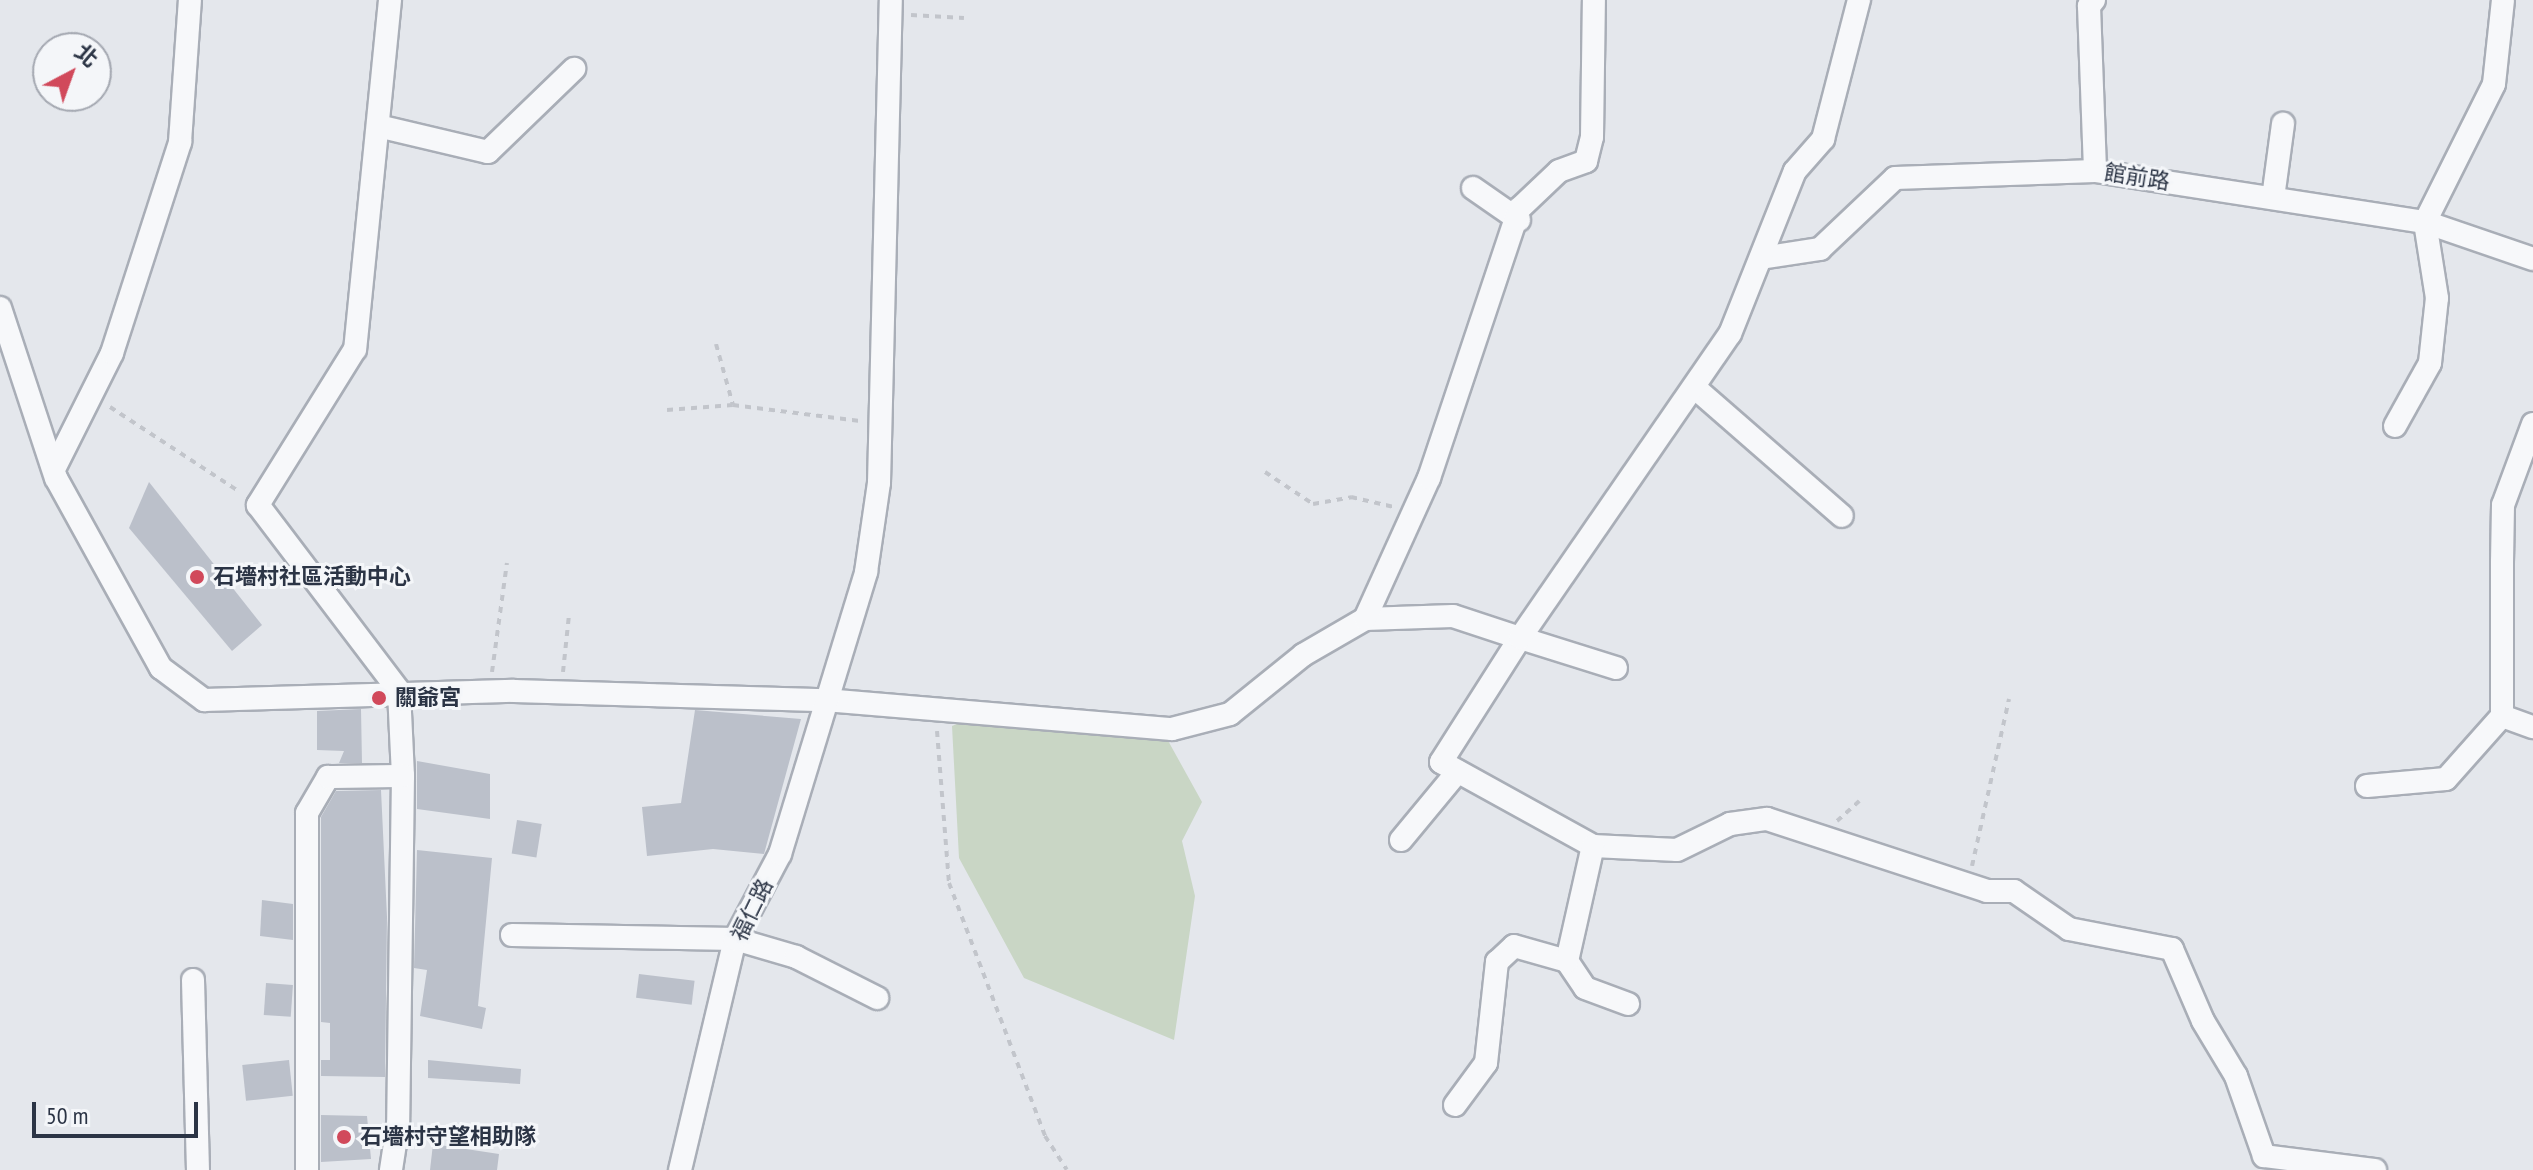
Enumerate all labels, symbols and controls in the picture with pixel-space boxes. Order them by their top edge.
north arrow [32,32,112,112]
text: 北 [69,38,104,73]
street label: 館前路 [2102,159,2172,195]
place label: 石墻村社區活動中心 [213,564,411,590]
marker: 石墻村社區活動中心 [188,568,206,586]
place label: 關爺宮 [395,685,461,711]
marker: 關爺宮 [370,689,388,707]
street label: 福仁路 [726,875,778,945]
scale bar [36,1086,202,1136]
text: 50 m [46,1100,88,1131]
place label: 石墻村守望相助隊 [360,1124,536,1150]
marker: 石墻村守望相助隊 [335,1128,353,1146]

